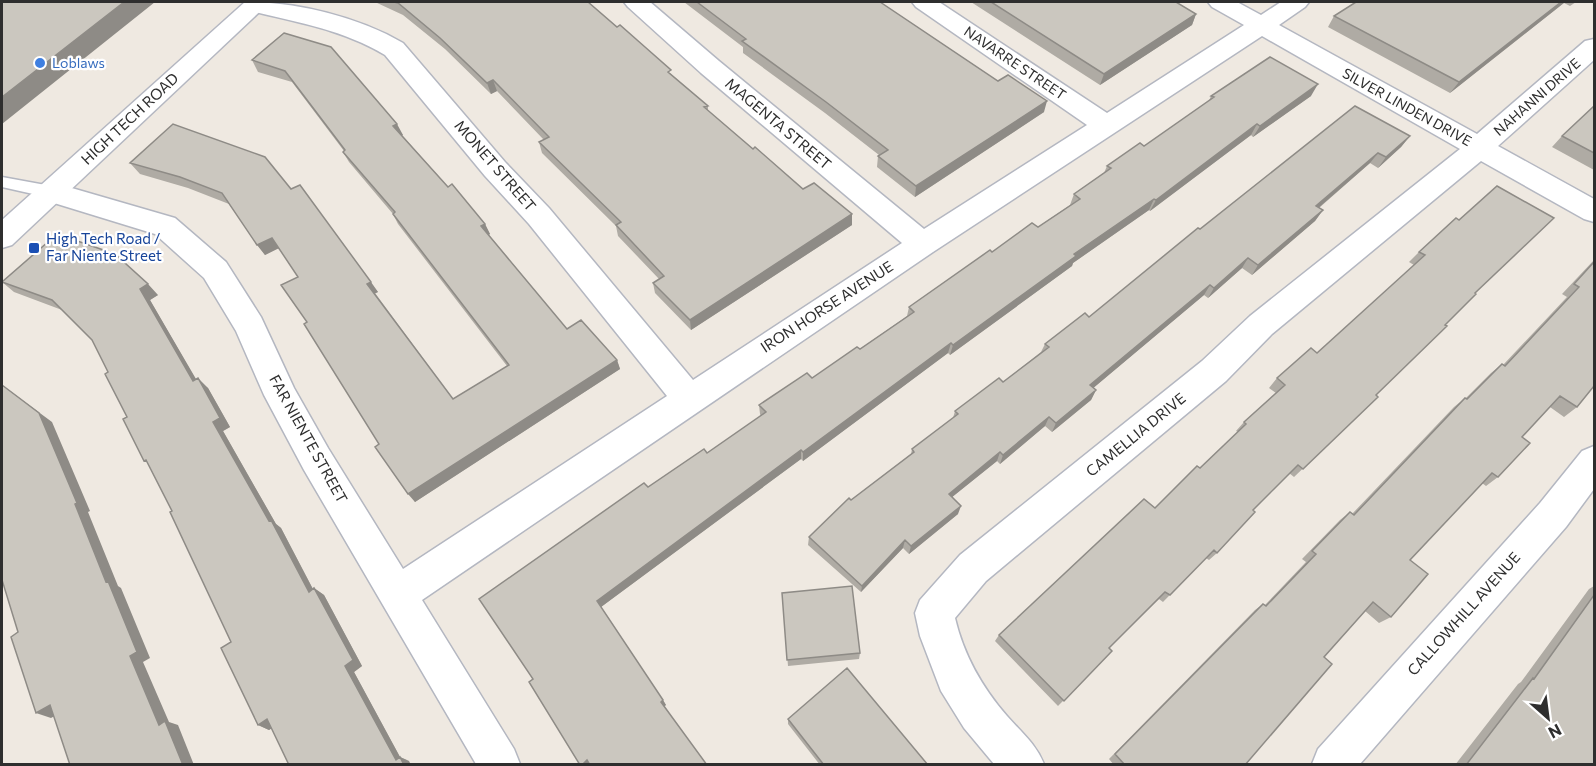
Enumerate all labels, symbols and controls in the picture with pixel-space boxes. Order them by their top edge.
street label: NAVARRE STREET [961,22,1069,103]
place label: Loblaws [52,54,105,71]
street label: NAHANNI DRIVE [1490,54,1584,139]
marker: Loblaws [33,56,47,70]
street label: SILVER LINDEN DRIVE [1340,64,1475,149]
street label: HIGH TECH ROAD [77,69,182,168]
street label: MAGENTA STREET [722,74,836,173]
street label: MONET STREET [451,116,540,215]
place label: High Tech Road / Far Niente Street [46,229,162,264]
marker: High Tech Road / Far Niente Street [27,241,41,255]
street label: IRON HORSE AVENUE [757,257,896,356]
street label: FAR NIENTE STREET [266,371,352,506]
street label: CAMELLIA DRIVE [1082,388,1189,480]
street label: CALLOWHILL AVENUE [1403,548,1523,679]
north arrow [1518,688,1578,748]
text: N [1546,720,1565,743]

